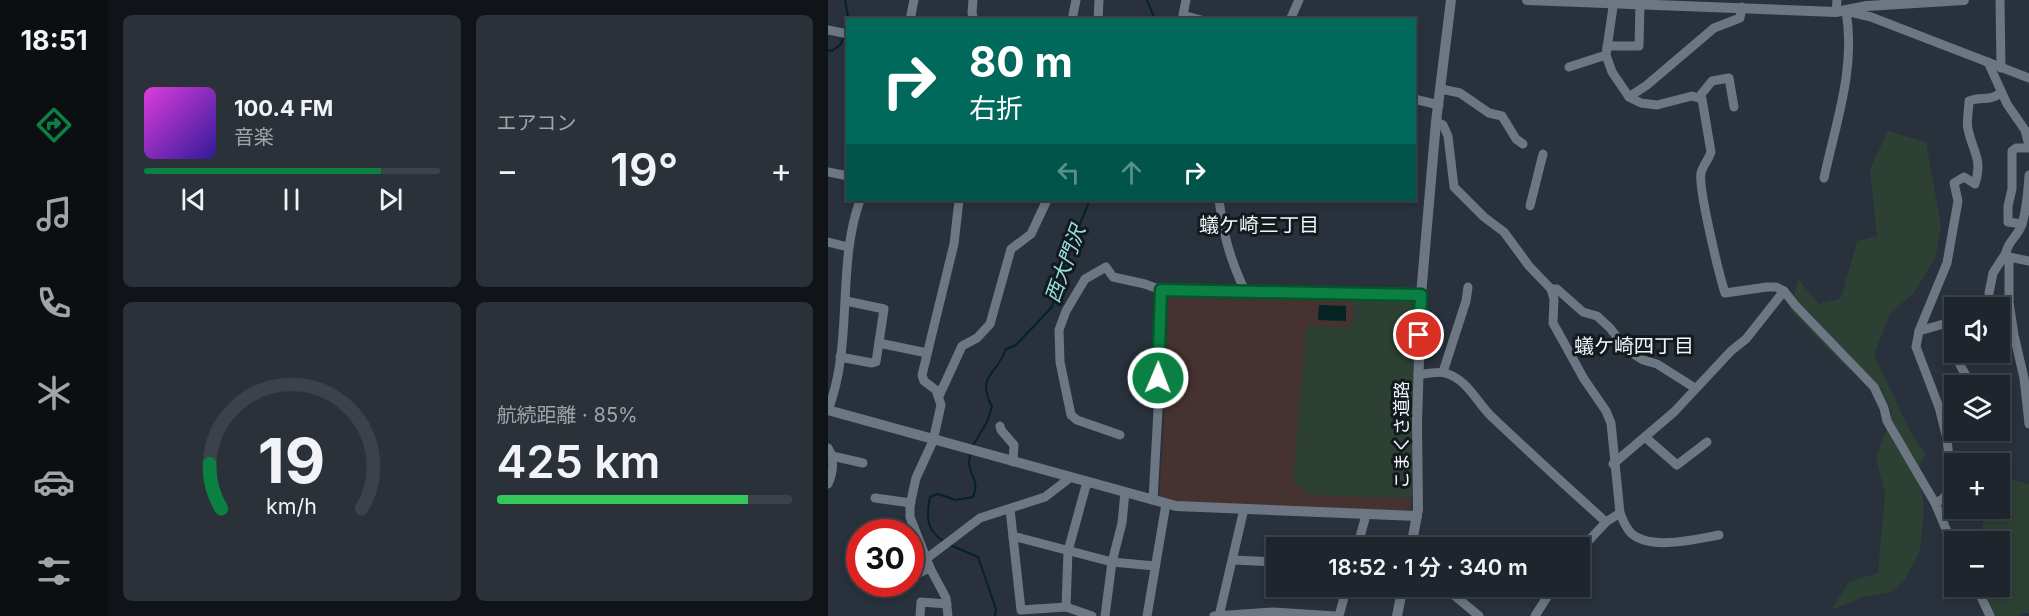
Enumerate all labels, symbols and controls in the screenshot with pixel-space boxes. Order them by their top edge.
text: 18:51 [20,24,88,57]
text: 80 m [969,36,1073,87]
icon: right [870,42,948,120]
text: 右折 [969,92,1023,125]
text: 100.4 FM [234,95,333,121]
icon: directions [33,104,75,146]
text: エアコン [497,111,577,135]
text: 音楽 [234,125,274,149]
text: 19° [610,142,678,197]
text: − [497,150,518,190]
text: + [770,150,792,190]
icon: left [1052,156,1085,189]
icon: ahead [1115,156,1148,189]
icon: right [1178,156,1211,189]
icon: previous [177,183,210,216]
icon: pause [275,183,308,216]
icon: next [374,183,407,216]
icon: music [33,193,75,235]
district label: 蟻ケ崎三丁目 [1199,213,1319,237]
water label: 西大門沢 [1040,219,1091,306]
icon: phone [33,282,75,324]
map controls [1944,297,2010,597]
button: sound [1944,297,2010,363]
pin [1393,309,1444,360]
icon: arrive [1402,318,1435,351]
district label: 蟻ケ崎四丁目 [1574,334,1694,358]
position arrow [1126,346,1190,410]
icon: climate [33,372,75,414]
button: layers [1944,375,2010,441]
street label: こまくさ道路 [1391,381,1412,489]
text: 航続距離 · 85% [497,403,638,427]
text: 19 [258,423,325,498]
text: 425 km [497,434,660,489]
button: + [1944,453,2010,519]
icon: car [33,461,75,503]
text: km/h [266,493,317,519]
speed limit sign: 30 [846,519,924,597]
button: − [1944,531,2010,597]
icon: filters [33,550,75,592]
text: 18:52 · 1 分 · 340 m [1328,554,1528,580]

